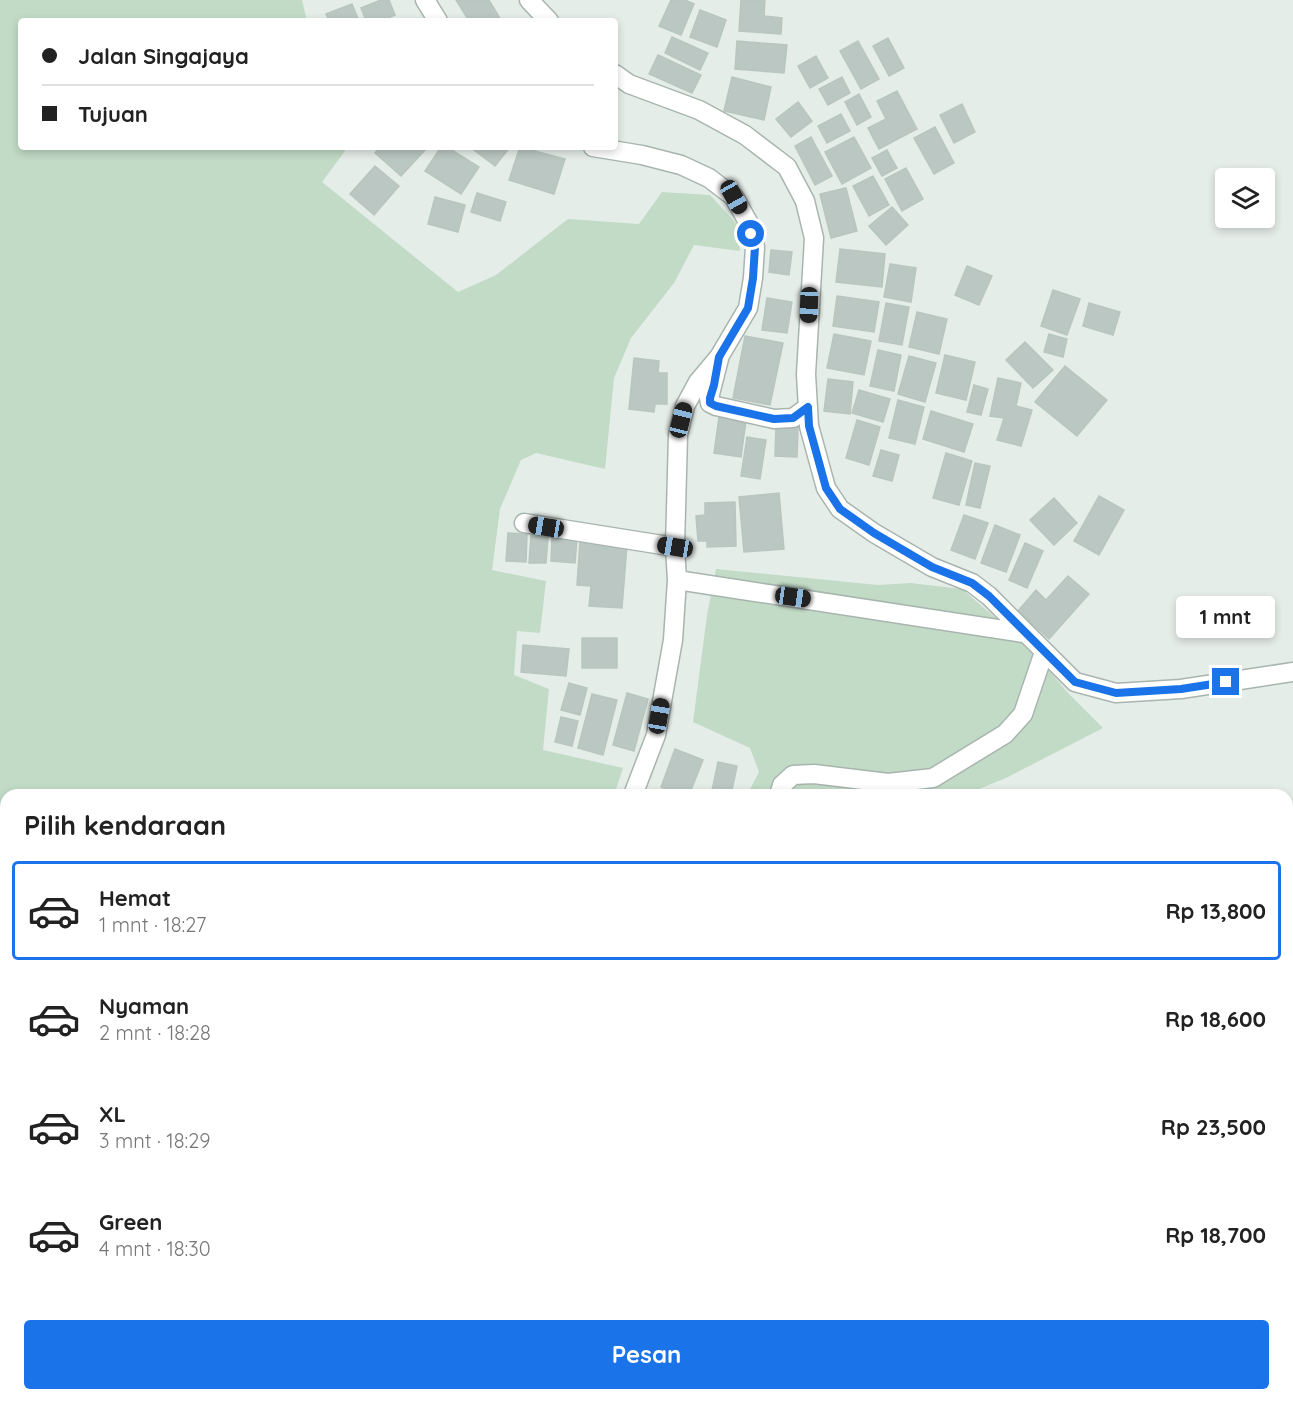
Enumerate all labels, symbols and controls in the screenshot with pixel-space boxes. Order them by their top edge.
text: Jalan Singajaya [78,42,249,70]
text: Tujuan [78,100,148,128]
map controls [1215,168,1275,228]
button: layers [1215,168,1275,228]
car [717,177,751,217]
route start [737,220,764,247]
car [799,287,819,323]
car [668,400,694,440]
car [527,515,565,539]
car [656,535,694,559]
car [774,586,812,608]
callout: 1 mnt [1176,595,1276,637]
text: 1 mnt [1200,604,1251,629]
route end [1212,668,1239,695]
car [647,697,671,735]
text: Pilih kendaraan [24,808,226,842]
icon: car [27,884,81,938]
text: Hemat [99,884,171,912]
text: Rp 13,800 [1165,897,1266,925]
text: 1 mnt · 18:27 [99,912,206,937]
icon: car [27,992,81,1046]
text: Nyaman [99,992,189,1020]
text: Rp 18,600 [1165,1005,1266,1033]
text: 2 mnt · 18:28 [99,1020,211,1045]
icon: car [27,1100,81,1154]
text: XL [99,1100,126,1128]
text: Rp 23,500 [1161,1113,1266,1141]
text: 3 mnt · 18:29 [99,1128,211,1153]
icon: car [27,1208,81,1262]
text: Green [99,1208,162,1236]
text: Rp 18,700 [1165,1221,1266,1249]
text: 4 mnt · 18:30 [99,1236,211,1261]
button: Pesan [24,1320,1269,1389]

